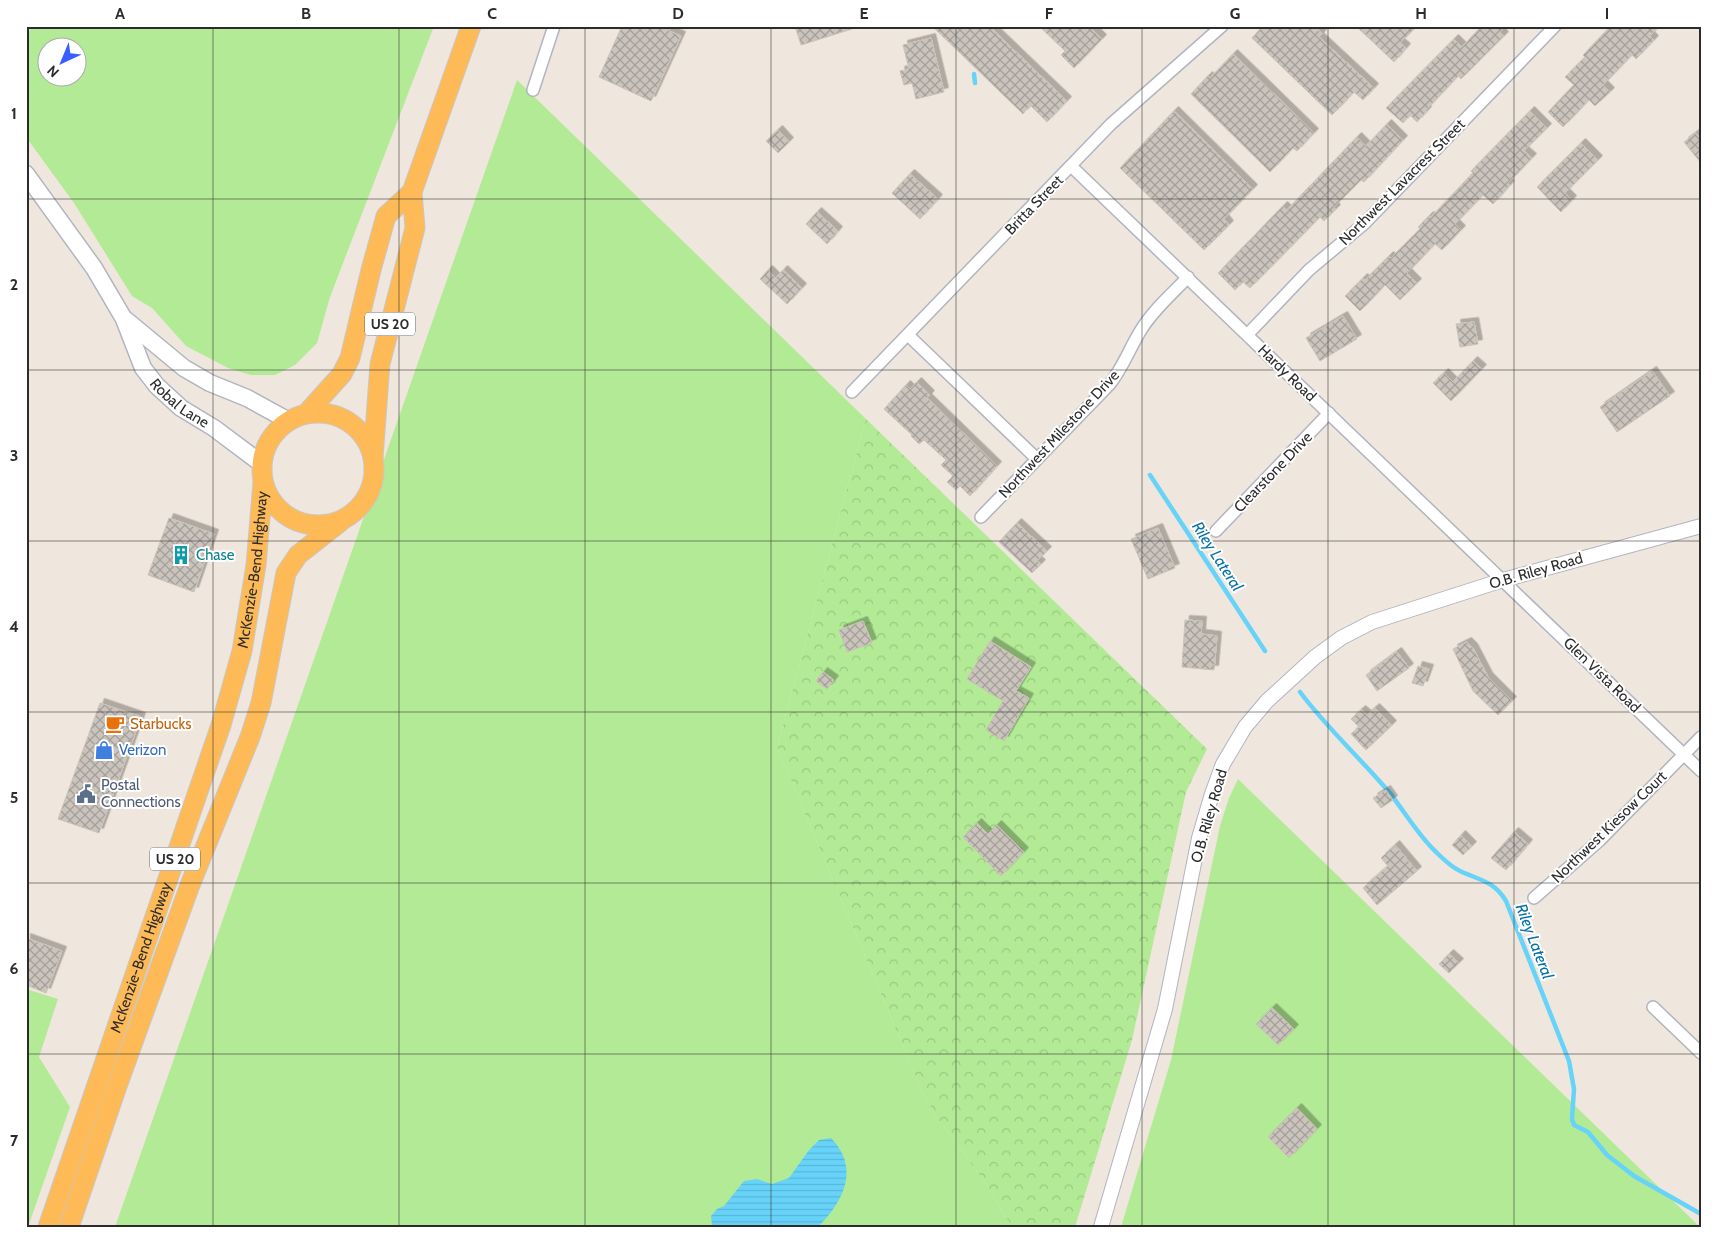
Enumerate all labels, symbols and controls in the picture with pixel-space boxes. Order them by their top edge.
text: A [115,4,125,23]
text: B [301,4,311,23]
text: C [487,4,497,23]
text: D [672,4,684,23]
text: E [859,4,869,23]
text: F [1045,4,1054,23]
text: G [1230,4,1240,23]
text: H [1415,4,1427,23]
text: I [1605,4,1609,23]
north arrow [38,38,88,88]
text: N [43,61,63,81]
text: 1 [11,104,17,123]
street label: Northwest Lavacrest Street [1335,115,1469,249]
street label: Britta Street [1001,171,1067,239]
text: 2 [10,275,18,294]
road number: US 20 [365,312,415,336]
street label: Hardy Road [1254,341,1320,405]
street label: Northwest Milestone Drive [995,366,1123,502]
street label: Robal Lane [146,375,212,432]
street label: Clearstone Drive [1230,428,1316,516]
text: 3 [10,446,18,465]
street label: McKenzie-Bend Highway [234,490,271,650]
water label: Riley Lateral [1188,518,1247,595]
building icon: Chase [170,544,192,566]
place label: Chase [196,546,235,564]
street label: O.B. Riley Road [1487,549,1585,593]
text: 4 [9,617,19,636]
street label: Glen Vista Road [1560,634,1644,716]
cafe icon: Starbucks [104,713,126,735]
place label: Starbucks [130,715,191,733]
shop icon: Verizon [93,739,115,761]
place label: Verizon [119,741,166,759]
street label: O.B. Riley Road [1187,767,1231,865]
street label: Northwest Kiesow Court [1548,767,1670,887]
place label: Postal Connections [101,776,181,811]
public building icon: Postal Connections [75,783,97,805]
text: 5 [10,788,18,807]
road number: US 20 [150,848,200,871]
street label: McKenzie-Bend Highway [107,879,175,1035]
water label: Riley Lateral [1511,901,1558,982]
text: 6 [10,959,19,978]
text: 7 [10,1131,19,1150]

